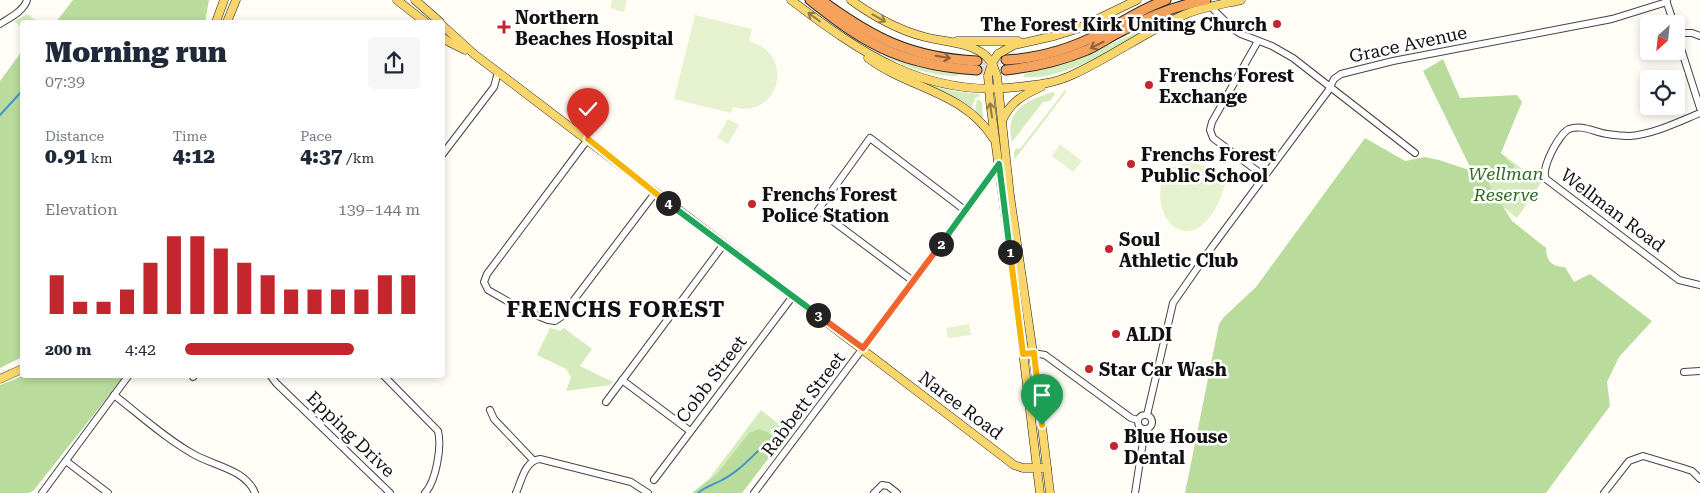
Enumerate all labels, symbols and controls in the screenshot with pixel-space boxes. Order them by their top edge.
place label: Northern Beaches Hospital [515,7,673,49]
one-way arrow [808,12,821,23]
one-way arrow [872,13,887,23]
place label: The Forest Kirk Uniting Church [980,14,1267,35]
north arrow [1640,15,1685,60]
map controls [1640,15,1685,115]
marker: The Forest Kirk Uniting Church [1271,18,1283,30]
marker: Northern Beaches Hospital [497,20,511,34]
street label: Grace Avenue [1347,21,1469,67]
text: Morning run [45,36,227,69]
button: share [368,37,420,89]
one-way arrow [1090,41,1105,50]
one-way arrow [934,53,950,63]
place label: Frenchs Forest Exchange [1159,65,1294,107]
button: locate [1640,70,1685,115]
text: 07:39 [45,72,85,91]
marker: Frenchs Forest Exchange [1143,79,1155,91]
pin [567,88,609,139]
icon: check [574,95,602,123]
one-way arrow [986,102,996,118]
text: Distance [45,128,104,144]
text: Time [173,128,207,144]
text: Pace [300,128,332,144]
text: 0.91 [45,144,87,168]
text: 4:12 [173,144,215,168]
text: 4:37 [300,144,343,168]
place label: Frenchs Forest Public School [1141,144,1276,186]
text: km [87,150,112,166]
text: /km [343,150,374,166]
marker: Frenchs Forest Public School [1125,158,1137,170]
park label: Wellman Reserve [1468,163,1544,205]
street label: Wellman Road [1557,164,1670,256]
place label: Frenchs Forest Police Station [762,184,897,226]
pin: 4 [656,190,680,216]
text: 4 [665,195,672,211]
marker: Frenchs Forest Police Station [746,198,758,210]
text: Elevation [45,200,118,219]
text: 139–144 m [338,200,420,219]
place label: Soul Athletic Club [1119,229,1238,271]
pin: 2 [928,232,954,256]
text: 2 [938,236,945,252]
pin: 1 [998,240,1022,264]
marker: Soul Athletic Club [1103,243,1115,255]
text: 1 [1007,244,1014,260]
district label: FRENCHS FOREST [507,297,725,322]
pin: 3 [806,302,830,328]
text: 3 [815,307,822,323]
place label: ALDI [1126,324,1172,345]
marker: ALDI [1110,328,1122,340]
street label: Cobb Street [671,331,751,427]
text: 200 m [45,340,91,359]
text: 4:42 [125,340,156,359]
street label: Rabbett Street [757,348,849,460]
place label: Star Car Wash [1099,359,1227,380]
marker: Star Car Wash [1083,363,1095,375]
street label: Naree Road [915,367,1008,444]
pin [1021,374,1063,425]
icon: arrive [1028,381,1056,409]
street label: Epping Drive [303,387,399,481]
place label: Blue House Dental [1124,426,1228,468]
marker: Blue House Dental [1108,440,1120,452]

